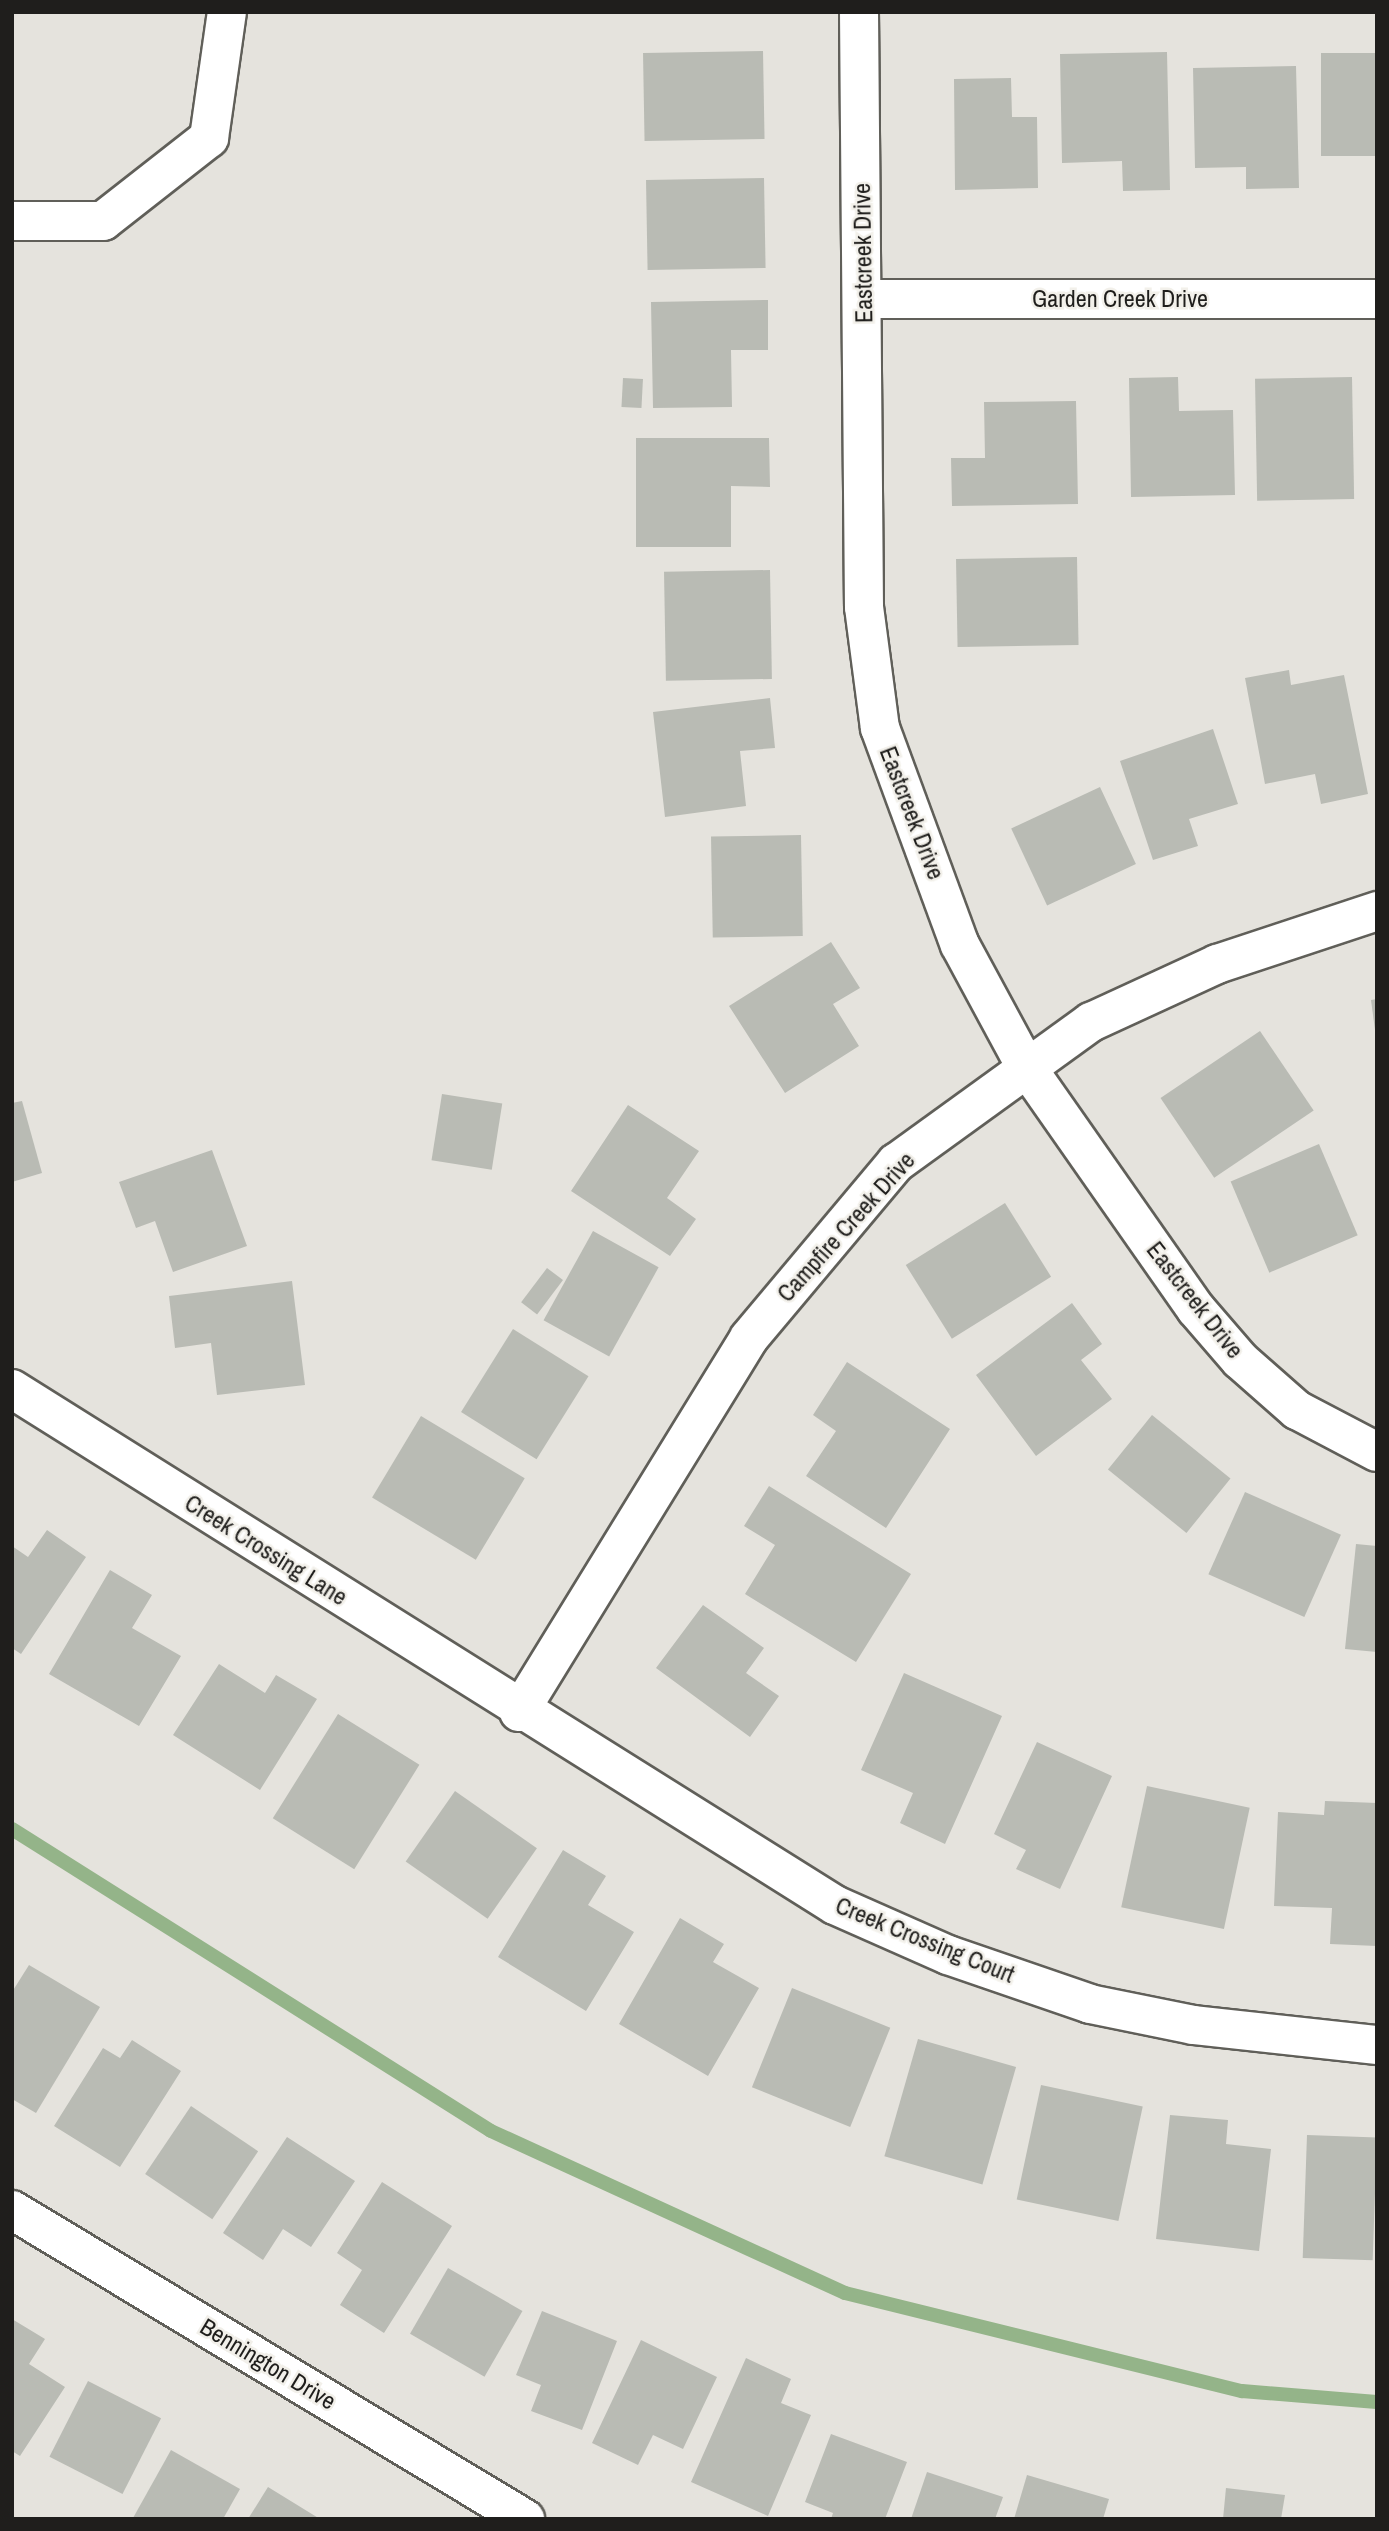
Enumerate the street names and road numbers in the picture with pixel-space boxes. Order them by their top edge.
street label: Eastcreek Drive [847,183,879,323]
street label: Garden Creek Drive [1032,285,1208,313]
street label: Eastcreek Drive [873,742,951,884]
street label: Campfire Creek Drive [771,1146,921,1308]
street label: Eastcreek Drive [1141,1236,1249,1364]
street label: Creek Crossing Lane [180,1489,352,1611]
street label: Creek Crossing Court [831,1891,1019,1989]
street label: Bennington Drive [195,2312,341,2416]

